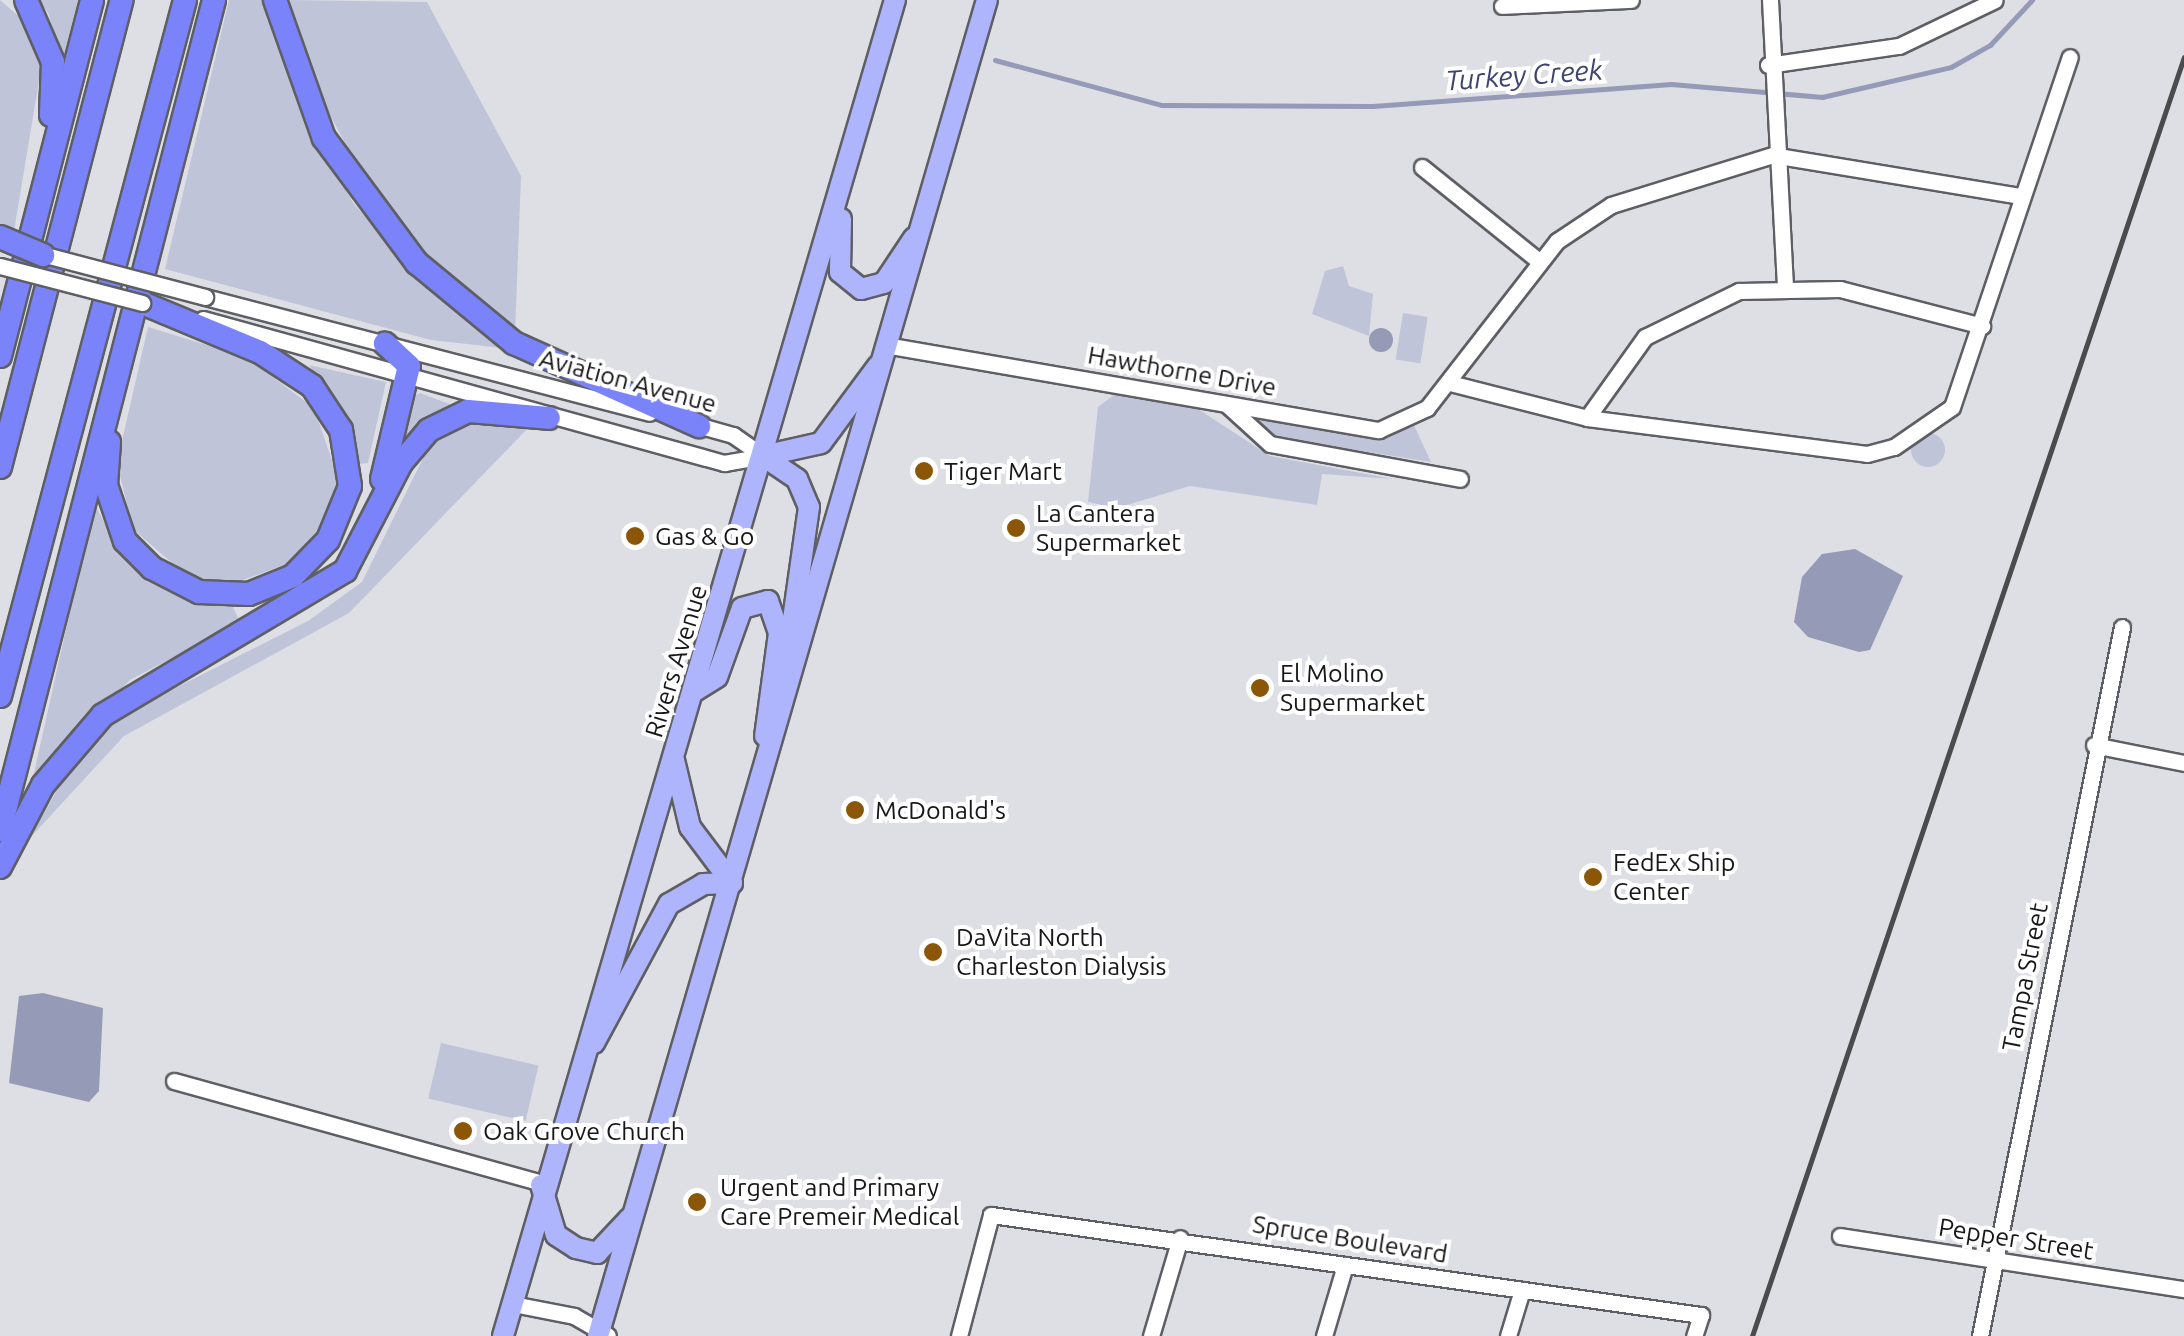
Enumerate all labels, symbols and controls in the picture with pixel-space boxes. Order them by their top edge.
water label: Turkey Creek [1444,53,1604,97]
street label: Hawthorne Drive [1085,340,1279,402]
street label: Aviation Avenue [536,343,720,419]
place label: Tiger Mart [944,456,1062,486]
marker: Tiger Mart [913,460,935,482]
place label: La Cantera Supermarket [1036,499,1181,558]
marker: La Cantera Supermarket [1005,517,1027,539]
place label: Gas & Go [655,521,754,551]
marker: Gas & Go [624,525,646,547]
street label: Rivers Avenue [639,581,713,741]
place label: El Molino Supermarket [1280,659,1425,718]
marker: El Molino Supermarket [1249,677,1271,699]
place label: McDonald's [875,795,1006,825]
marker: McDonald's [844,799,866,821]
place label: FedEx Ship Center [1613,848,1735,907]
marker: FedEx Ship Center [1582,866,1604,888]
street label: Tampa Street [1996,900,2054,1054]
place label: DaVita North Charleston Dialysis [956,923,1166,982]
marker: DaVita North Charleston Dialysis [920,939,946,965]
place label: Oak Grove Church [483,1116,685,1146]
marker: Oak Grove Church [452,1120,474,1142]
place label: Urgent and Primary Care Premeir Medical [720,1173,959,1232]
marker: Urgent and Primary Care Premeir Medical [684,1189,710,1215]
street label: Spruce Boulevard [1250,1209,1450,1269]
street label: Pepper Street [1936,1212,2096,1266]

